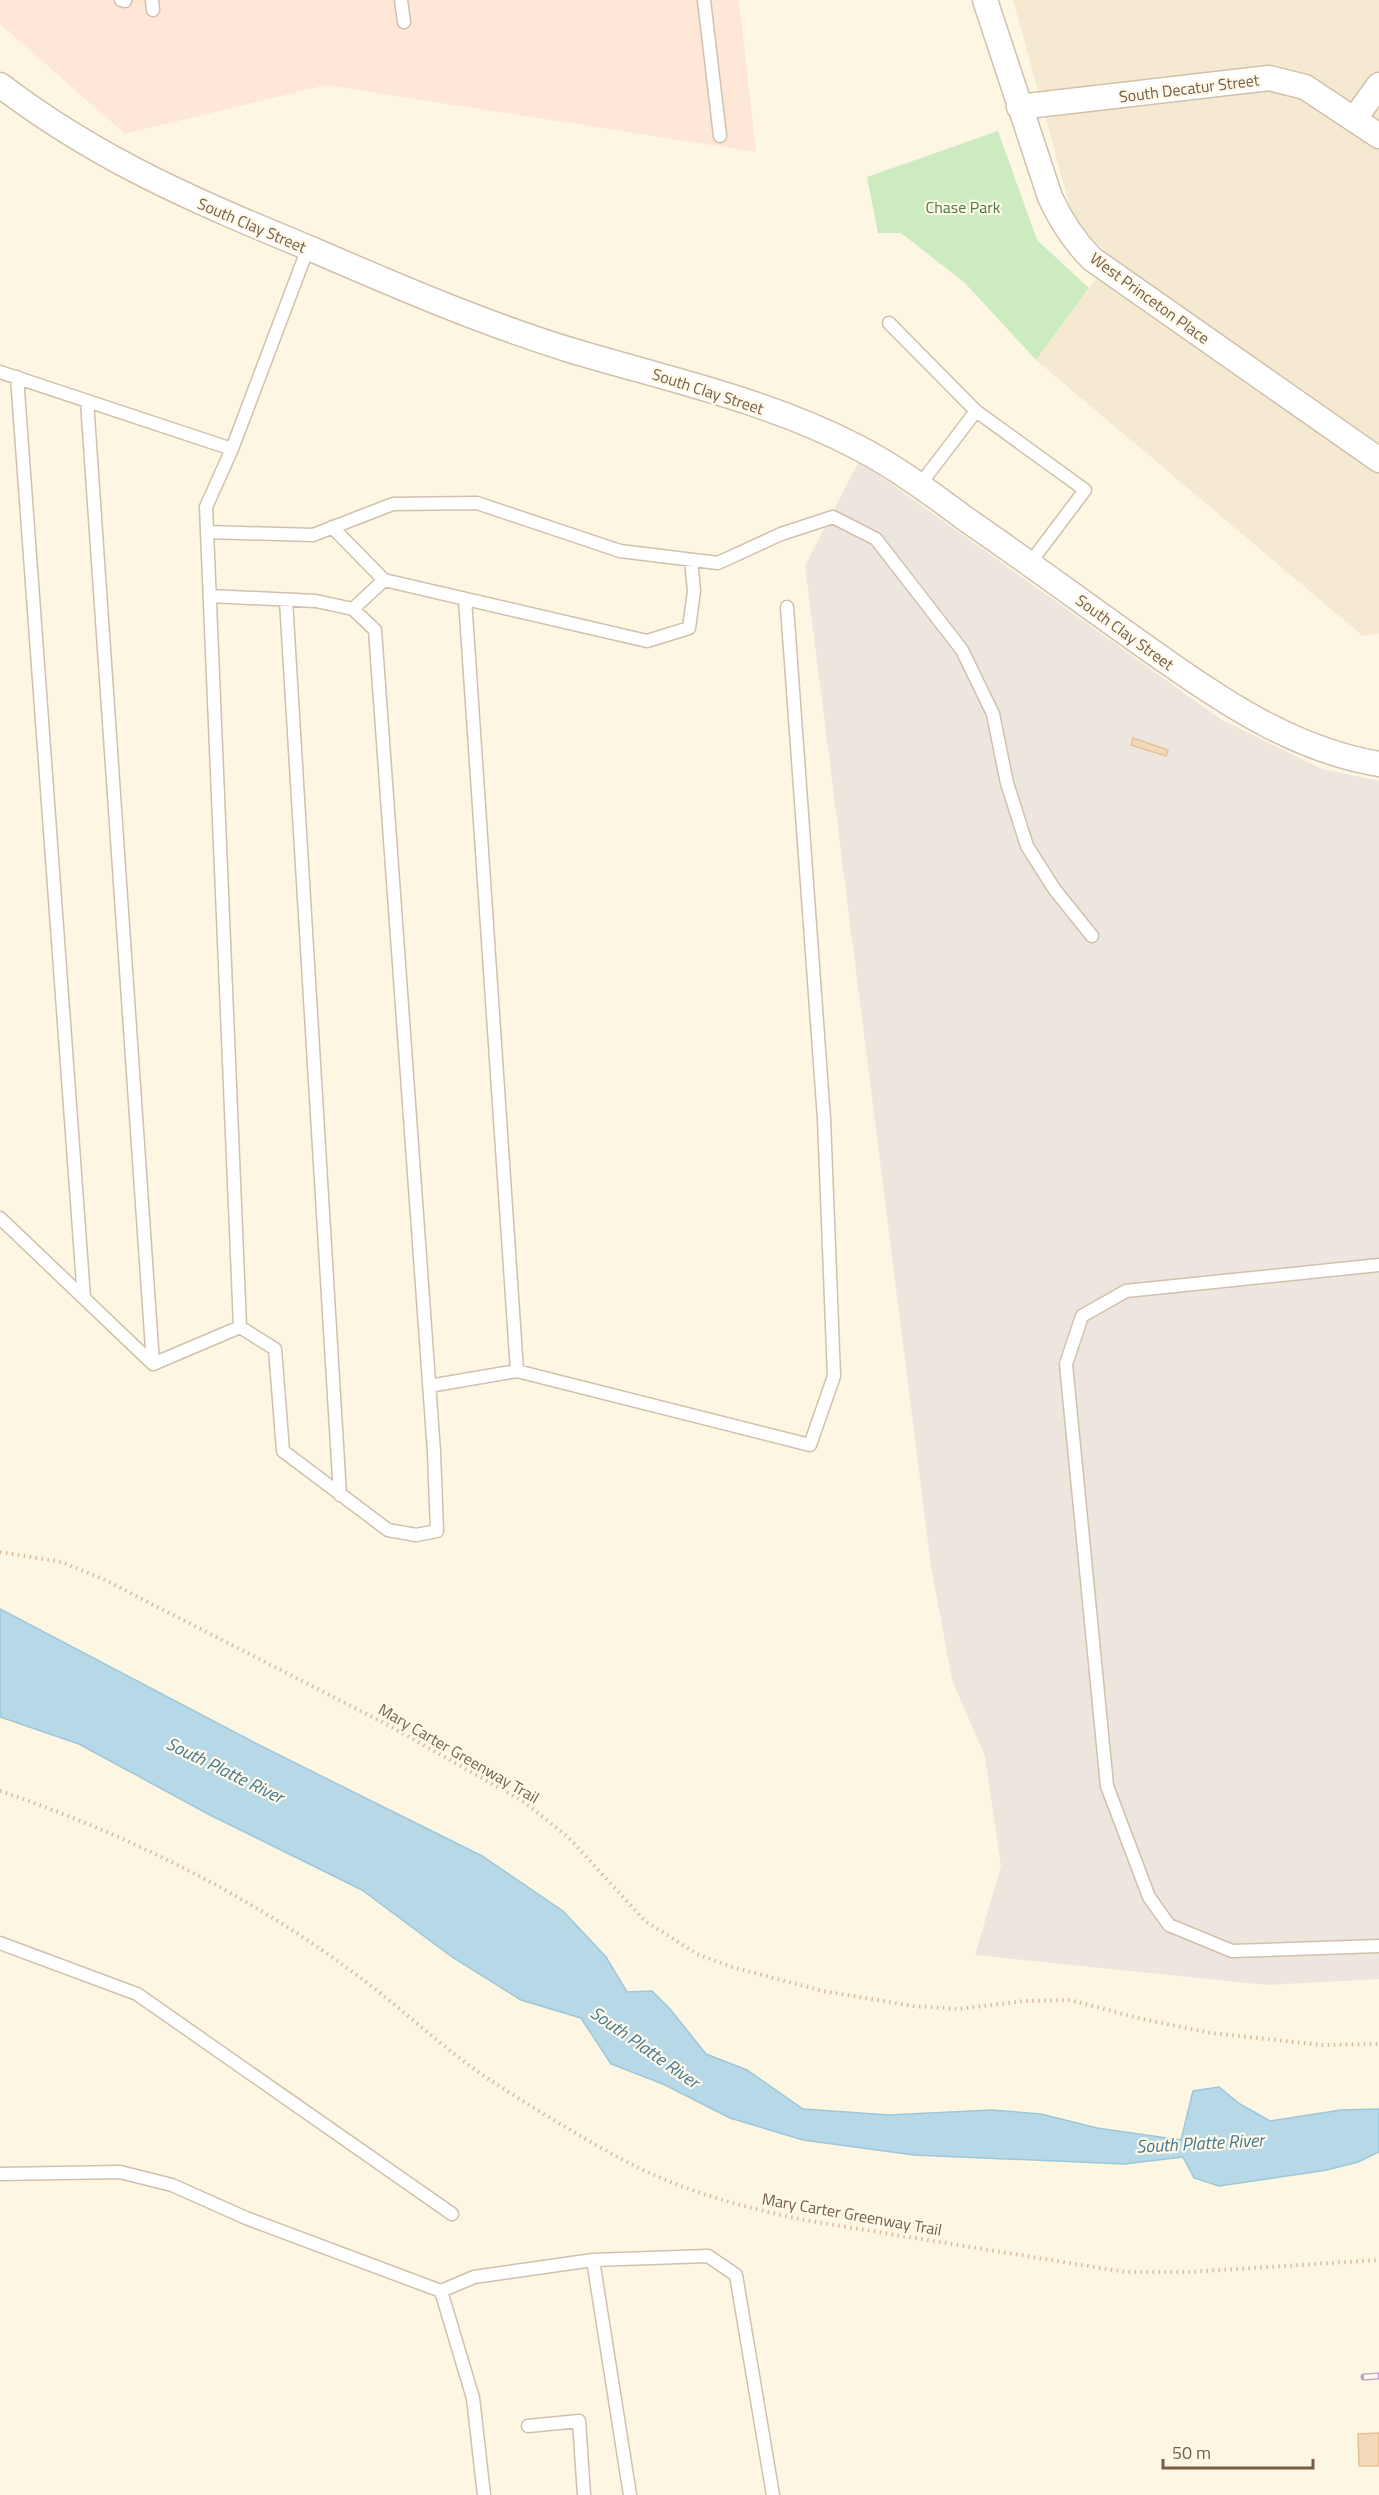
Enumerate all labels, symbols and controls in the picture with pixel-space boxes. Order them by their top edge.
street label: South Decatur Street [1117,67,1261,109]
street label: South Clay Street [194,191,311,259]
park label: Chase Park [926,195,1001,219]
street label: West Princeton Place [1085,246,1215,350]
street label: South Clay Street [649,362,767,420]
street label: South Clay Street [1071,588,1179,676]
street label: Mary Carter Greenway Trail [374,1697,544,1809]
water label: South Platte River [162,1730,290,1811]
water label: South Platte River [585,1999,707,2096]
water label: South Platte River [1136,2126,1267,2160]
street label: Mary Carter Greenway Trail [760,2186,944,2242]
scale bar [1163,2432,1313,2470]
text: 50 m [1172,2439,1211,2466]

